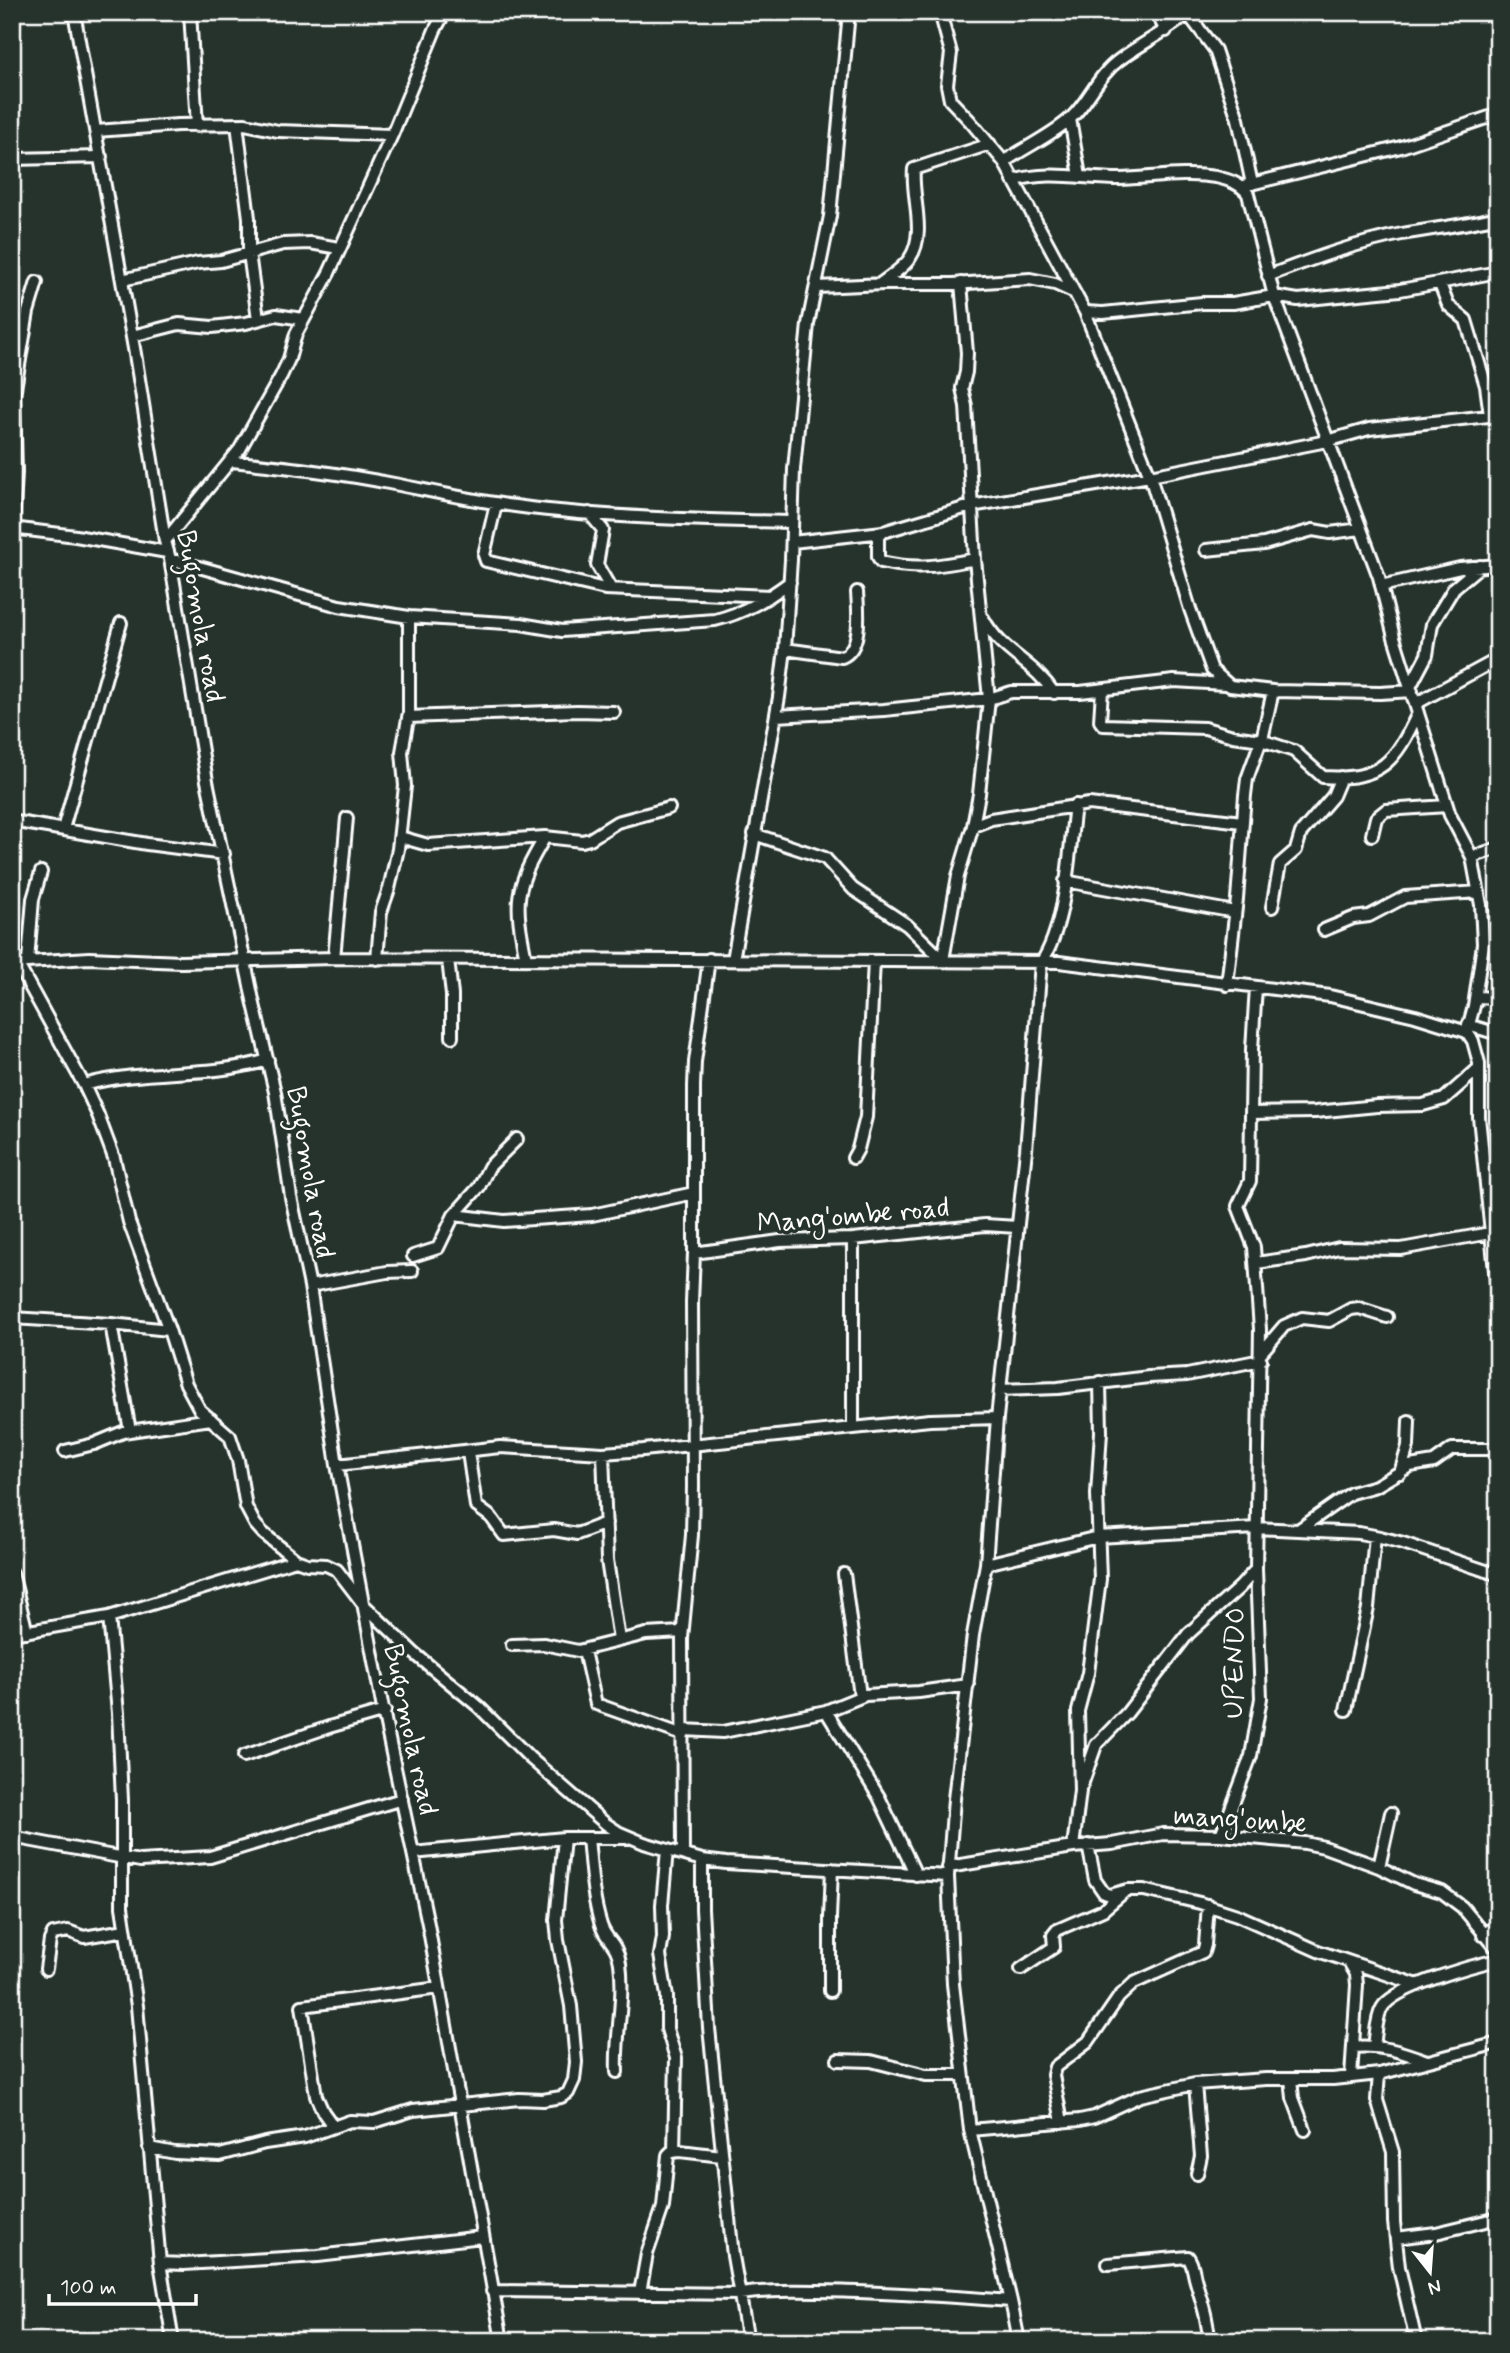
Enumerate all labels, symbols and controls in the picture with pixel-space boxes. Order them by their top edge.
street label: Bugomola road [163,527,233,706]
street label: Bugomola road [273,1083,343,1262]
street label: Mang'ombe road [756,1190,951,1245]
street label: UPENDO [1216,1607,1255,1719]
street label: Bugomola road [370,1641,446,1819]
street label: mang'ombe [1172,1797,1308,1846]
north arrow [1394,2238,1464,2308]
scale bar [49,2262,196,2306]
text: N [1425,2273,1444,2301]
text: 100 m [60,2274,116,2302]

